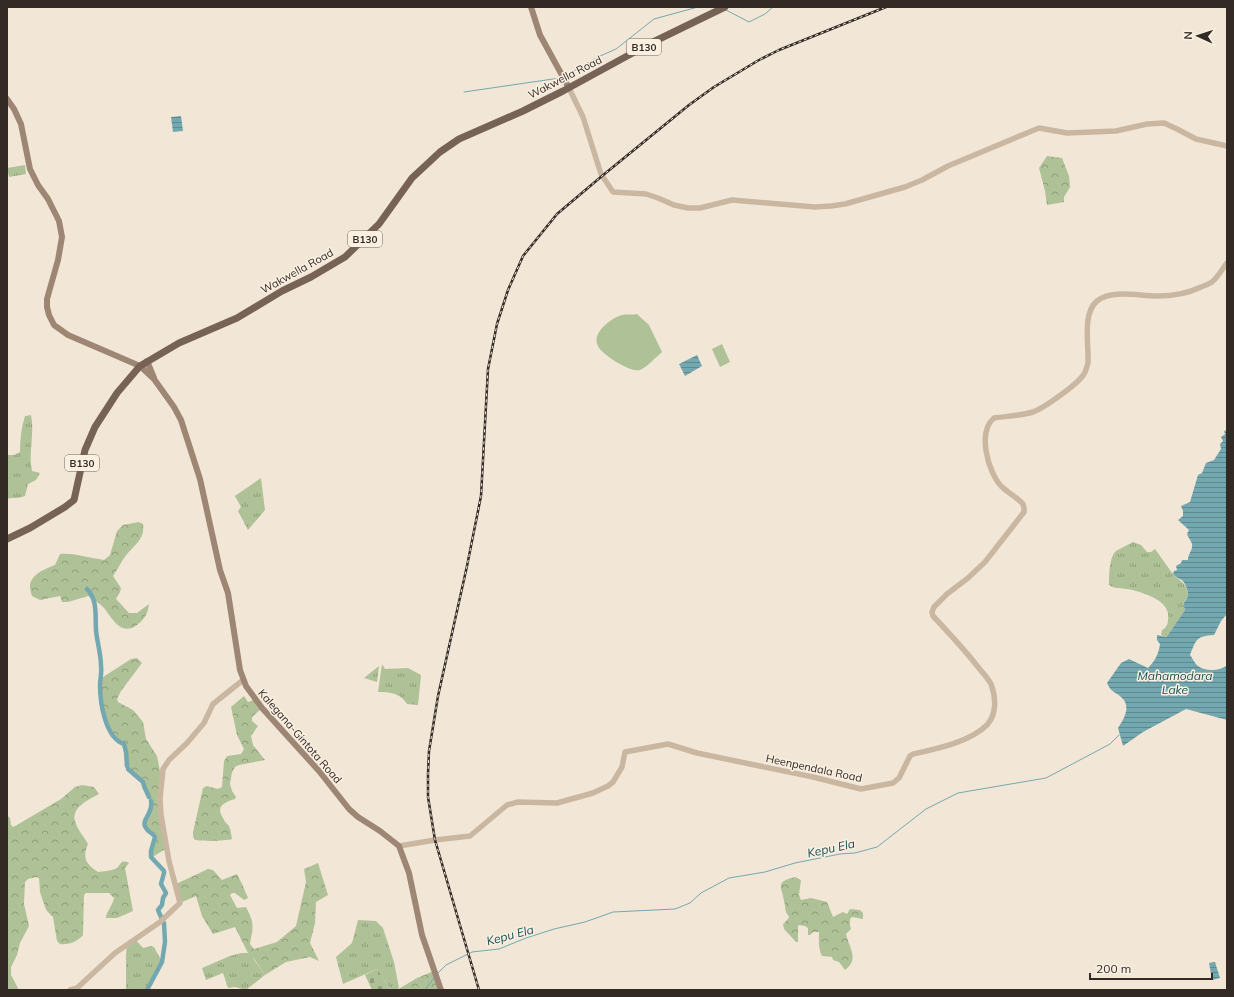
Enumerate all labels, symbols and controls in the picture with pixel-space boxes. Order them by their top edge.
north arrow [1178,16,1218,56]
text: N [1181,31,1195,40]
road number: B130 [627,39,661,55]
street label: Wakwella Road [526,52,604,102]
road number: B130 [348,231,382,247]
street label: Wakwella Road [258,245,336,297]
road number: B130 [65,455,99,471]
water label: Mahamodara Lake [1137,668,1213,697]
street label: Kalegana-Gintota Road [255,686,345,786]
street label: Heenpendala Road [765,751,863,785]
water label: Kepu Ela [806,836,856,860]
water label: Kepu Ela [485,921,535,949]
scale bar [1090,955,1212,981]
text: 200 m [1096,961,1131,976]

